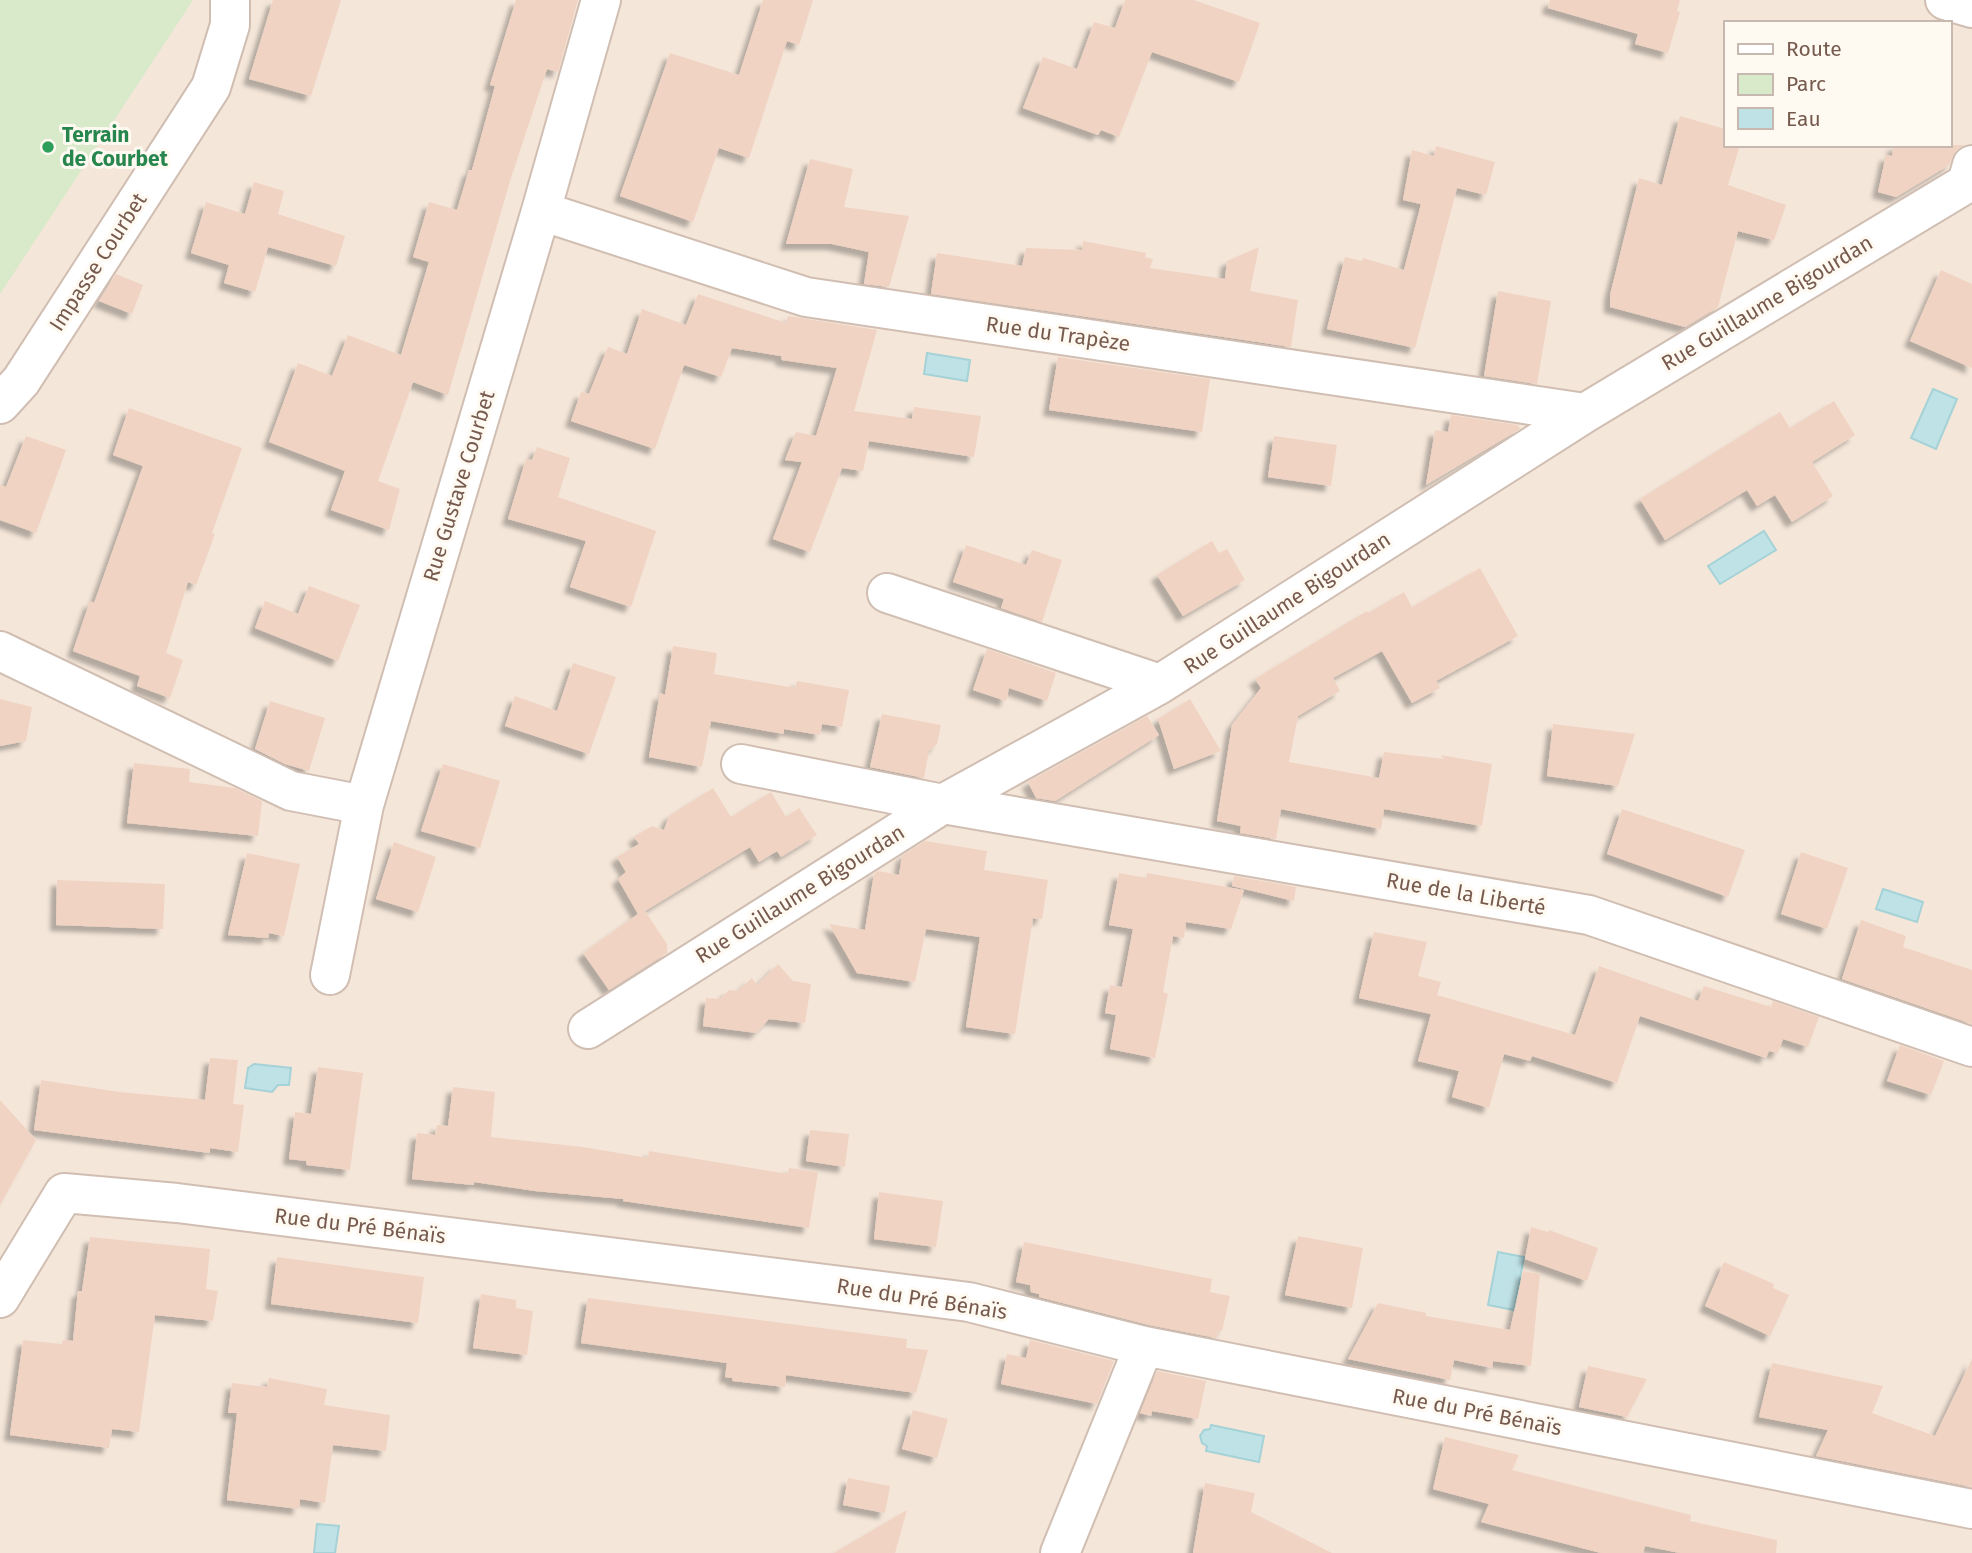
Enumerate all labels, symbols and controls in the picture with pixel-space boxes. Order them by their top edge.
legend [1724,21,1951,147]
text: Route [1786,36,1842,62]
text: Parc [1786,71,1826,97]
text: Eau [1786,106,1821,132]
place label: Terrain de Courbet [62,122,169,172]
marker: Terrain de Courbet [40,139,56,155]
street label: Impasse Courbet [44,188,153,336]
street label: Rue Guillaume Bigourdan [1657,230,1877,376]
street label: Rue du Trapèze [984,311,1132,357]
street label: Rue Gustave Courbet [418,387,501,585]
street label: Rue Guillaume Bigourdan [1179,526,1395,680]
street label: Rue Guillaume Bigourdan [691,819,909,969]
street label: Rue de la Liberté [1384,867,1548,921]
street label: Rue du Pré Bénaïs [273,1203,447,1249]
street label: Rue du Pré Bénaïs [835,1273,1009,1325]
street label: Rue du Pré Bénaïs [1390,1383,1564,1441]

